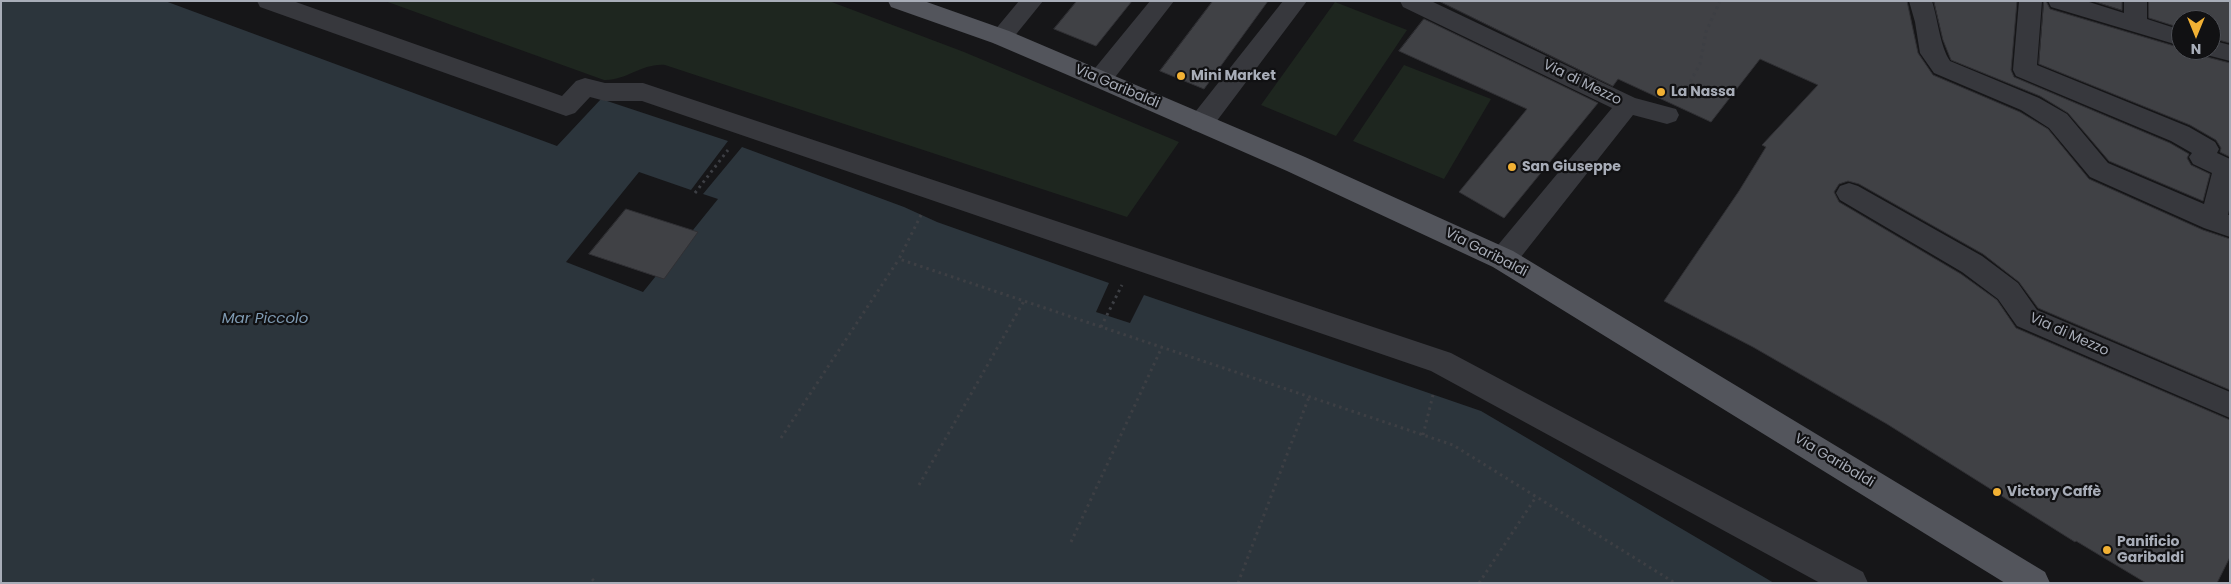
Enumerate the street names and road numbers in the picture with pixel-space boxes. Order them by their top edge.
street label: Via di Mezzo [1540,57,1624,109]
street label: Via Garibaldi [1072,62,1162,112]
street label: Via Garibaldi [1442,225,1530,281]
street label: Via di Mezzo [2027,310,2111,360]
street label: Via Garibaldi [1791,431,1877,491]

